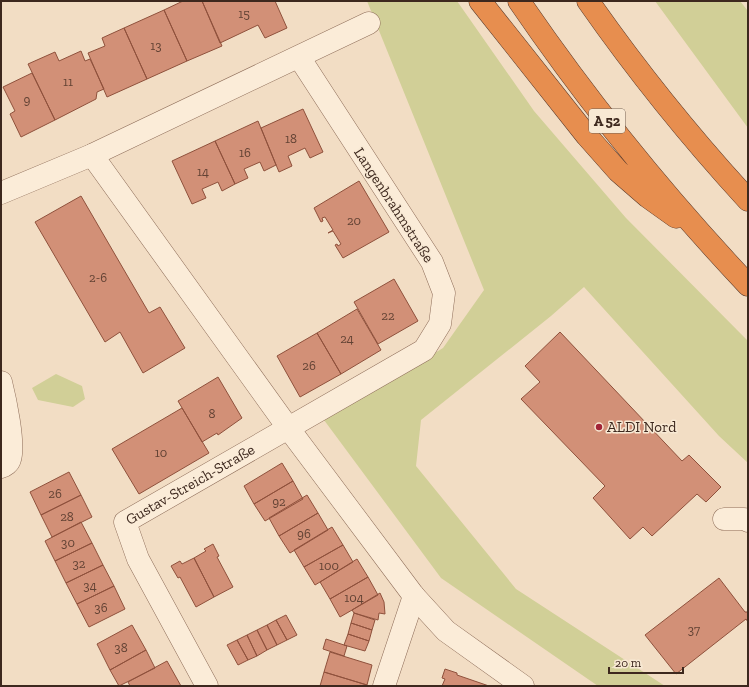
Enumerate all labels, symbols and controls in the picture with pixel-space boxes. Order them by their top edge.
house number: 15 [238,6,250,21]
house number: 13 [150,38,162,53]
house number: 11 [63,74,73,89]
house number: 9 [24,92,31,107]
road number: A 52 [589,109,625,133]
house number: 18 [285,131,297,146]
street label: Langenbrahmstraße [350,144,438,266]
house number: 16 [239,145,251,160]
house number: 14 [197,164,209,179]
house number: 20 [347,213,361,228]
house number: 2-6 [89,270,107,285]
house number: 22 [381,308,395,323]
house number: 24 [340,331,354,346]
house number: 26 [302,358,316,373]
house number: 8 [209,406,216,421]
place label: ALDI Nord [607,418,677,436]
marker: ALDI Nord [594,422,604,432]
street label: Gustav-Streich-Straße [122,440,258,529]
house number: 10 [155,445,167,460]
house number: 26 [48,486,62,501]
house number: 92 [272,494,286,509]
house number: 28 [60,509,74,524]
house number: 96 [297,526,311,541]
house number: 30 [61,535,75,550]
house number: 32 [72,556,86,571]
house number: 100 [319,558,339,573]
house number: 34 [83,578,97,593]
house number: 104 [344,590,364,605]
house number: 36 [94,600,108,615]
house number: 37 [688,622,700,637]
house number: 38 [114,640,128,655]
scale bar [609,649,683,675]
text: 20 m [615,656,642,670]

